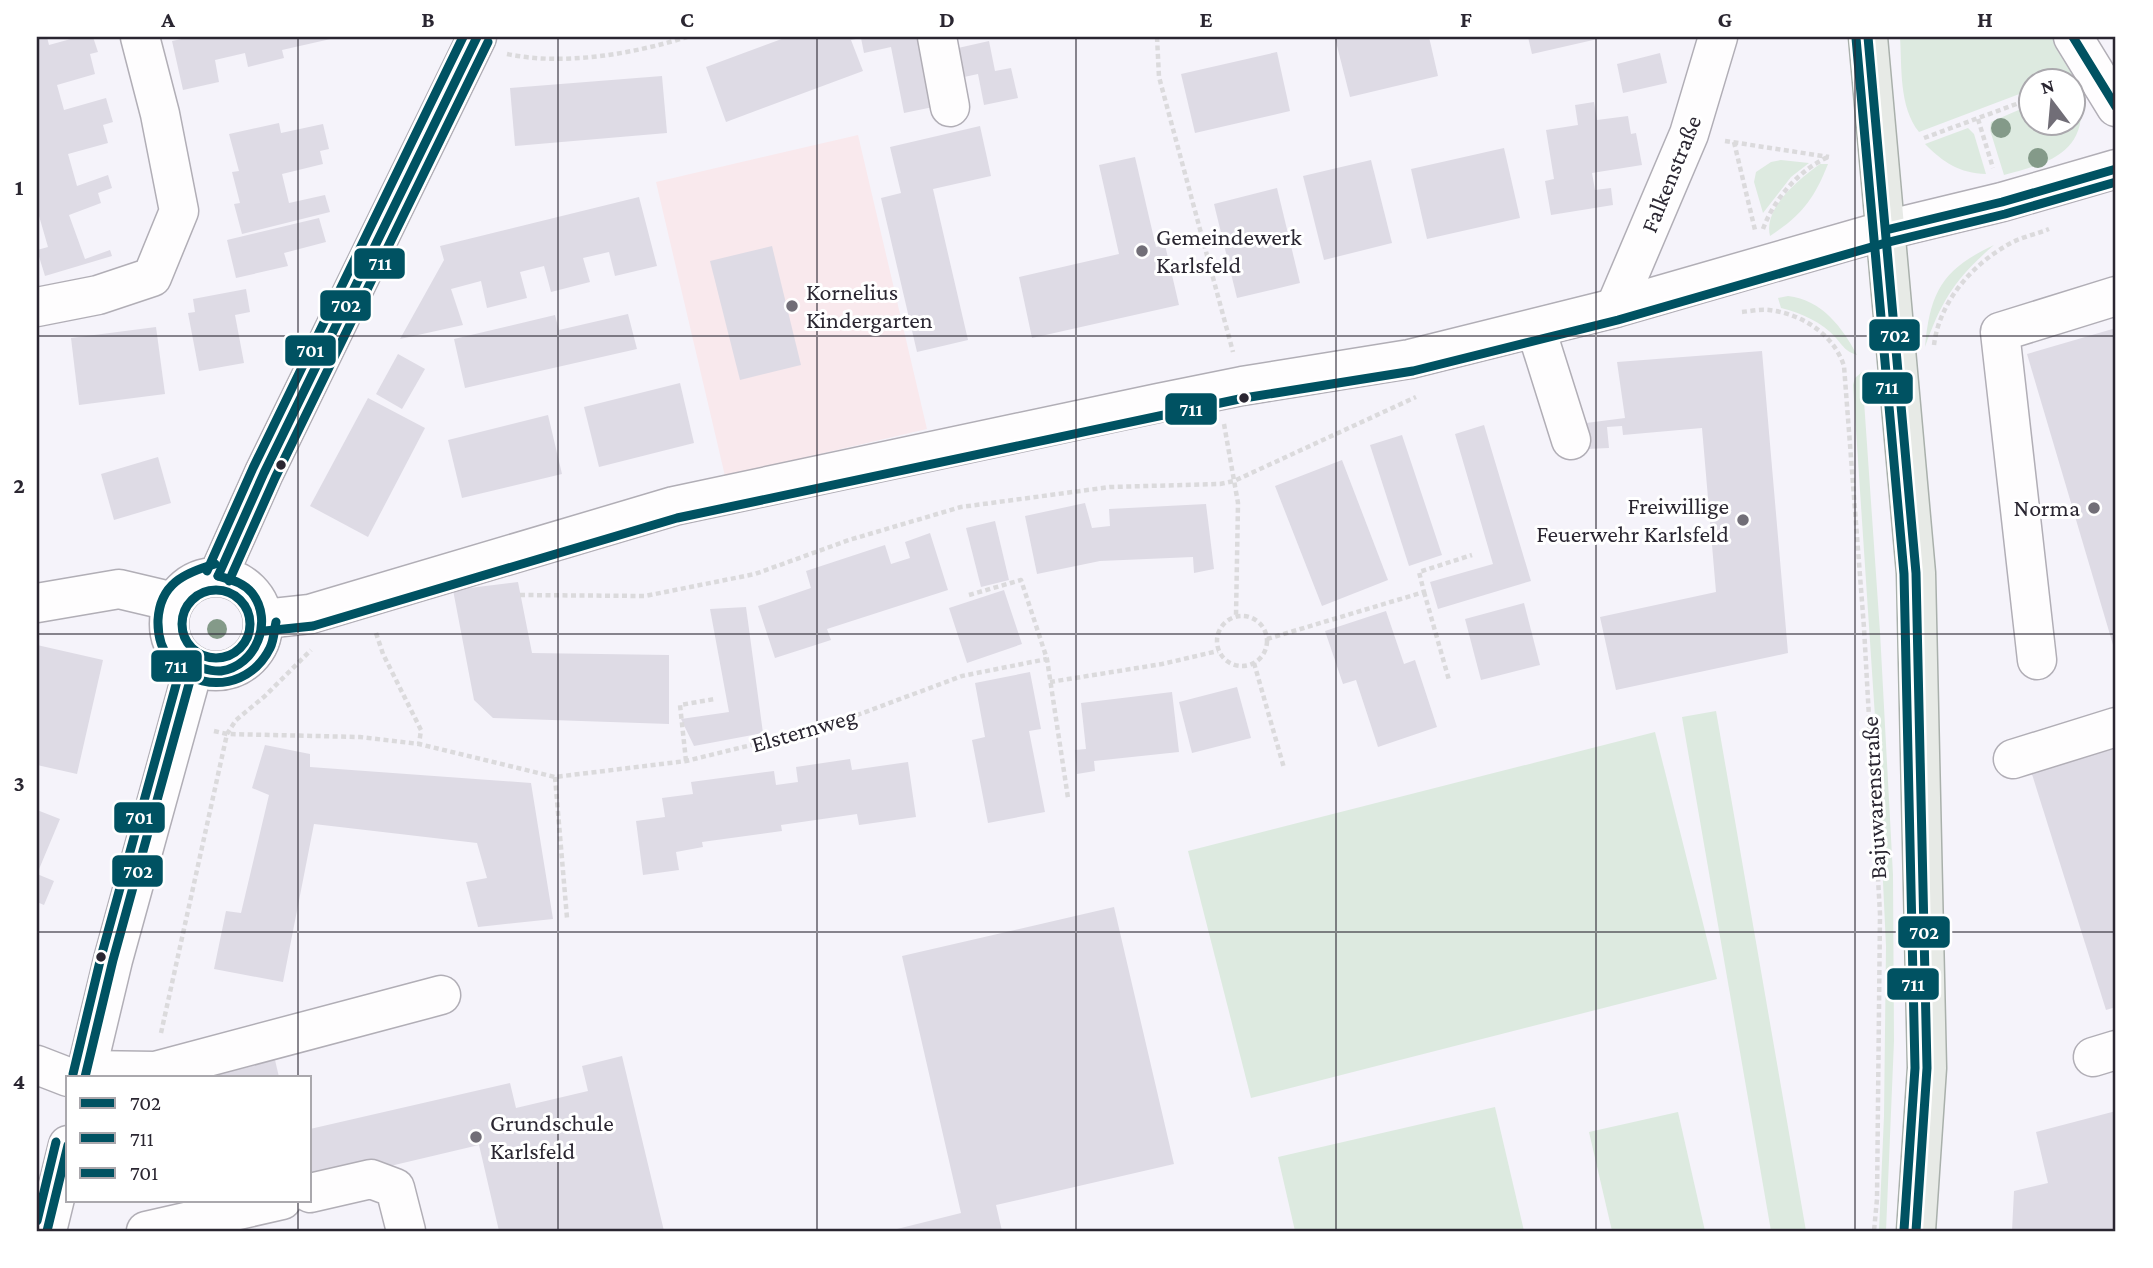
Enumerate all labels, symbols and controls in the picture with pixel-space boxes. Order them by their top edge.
text: A [160,6,175,32]
text: B [421,6,435,32]
text: C [680,6,694,32]
text: D [939,6,955,32]
text: E [1199,6,1213,32]
text: F [1460,6,1472,32]
text: G [1718,6,1733,32]
text: H [1977,6,1993,32]
north arrow [2016,66,2086,136]
text: N [2038,74,2057,98]
street label: Falkenstraße [1635,111,1706,236]
text: 1 [15,174,24,200]
place label: Gemeindewerk Karlsfeld [1156,223,1302,278]
marker: Gemeindewerk Karlsfeld [1134,243,1150,259]
line badge: 711 [353,247,406,280]
text: 711 [368,253,392,274]
place label: Kornelius Kindergarten [806,278,933,333]
line badge: 702 [319,289,372,322]
text: 702 [331,295,361,316]
marker: Kornelius Kindergarten [784,298,800,314]
line badge: 702 [1868,318,1921,352]
text: 702 [1880,325,1910,346]
line badge: 701 [284,334,337,367]
text: 701 [296,340,324,361]
line badge: 711 [1861,371,1914,405]
text: 711 [1875,377,1899,398]
unlabelled marker [1237,391,1251,405]
line badge: 711 [1164,392,1218,426]
text: 711 [1179,399,1203,420]
unlabelled marker [274,458,288,472]
text: 2 [13,472,25,498]
place label: Freiwillige Feuerwehr Karlsfeld [1536,492,1729,547]
place label: Norma [2014,494,2080,521]
marker: Norma [2086,500,2102,516]
marker: Freiwillige Feuerwehr Karlsfeld [1735,512,1751,528]
line badge: 711 [150,649,203,683]
text: 711 [164,656,188,677]
street label: Elsternweg [748,702,860,757]
street label: Bajuwarenstraße [1856,716,1891,880]
text: 3 [13,770,25,796]
line badge: 701 [113,801,166,834]
text: 701 [125,807,153,828]
line badge: 702 [111,854,164,888]
text: 702 [123,861,153,882]
line badge: 702 [1897,915,1951,949]
text: 702 [1909,922,1939,943]
unlabelled marker [94,950,108,964]
line badge: 711 [1886,967,1940,1001]
text: 711 [1901,974,1925,995]
text: 4 [13,1068,25,1094]
legend [66,1076,312,1202]
text: 702 [130,1091,161,1115]
place label: Grundschule Karlsfeld [490,1109,614,1164]
text: 711 [130,1127,154,1151]
marker: Grundschule Karlsfeld [468,1129,484,1145]
text: 701 [130,1161,158,1185]

